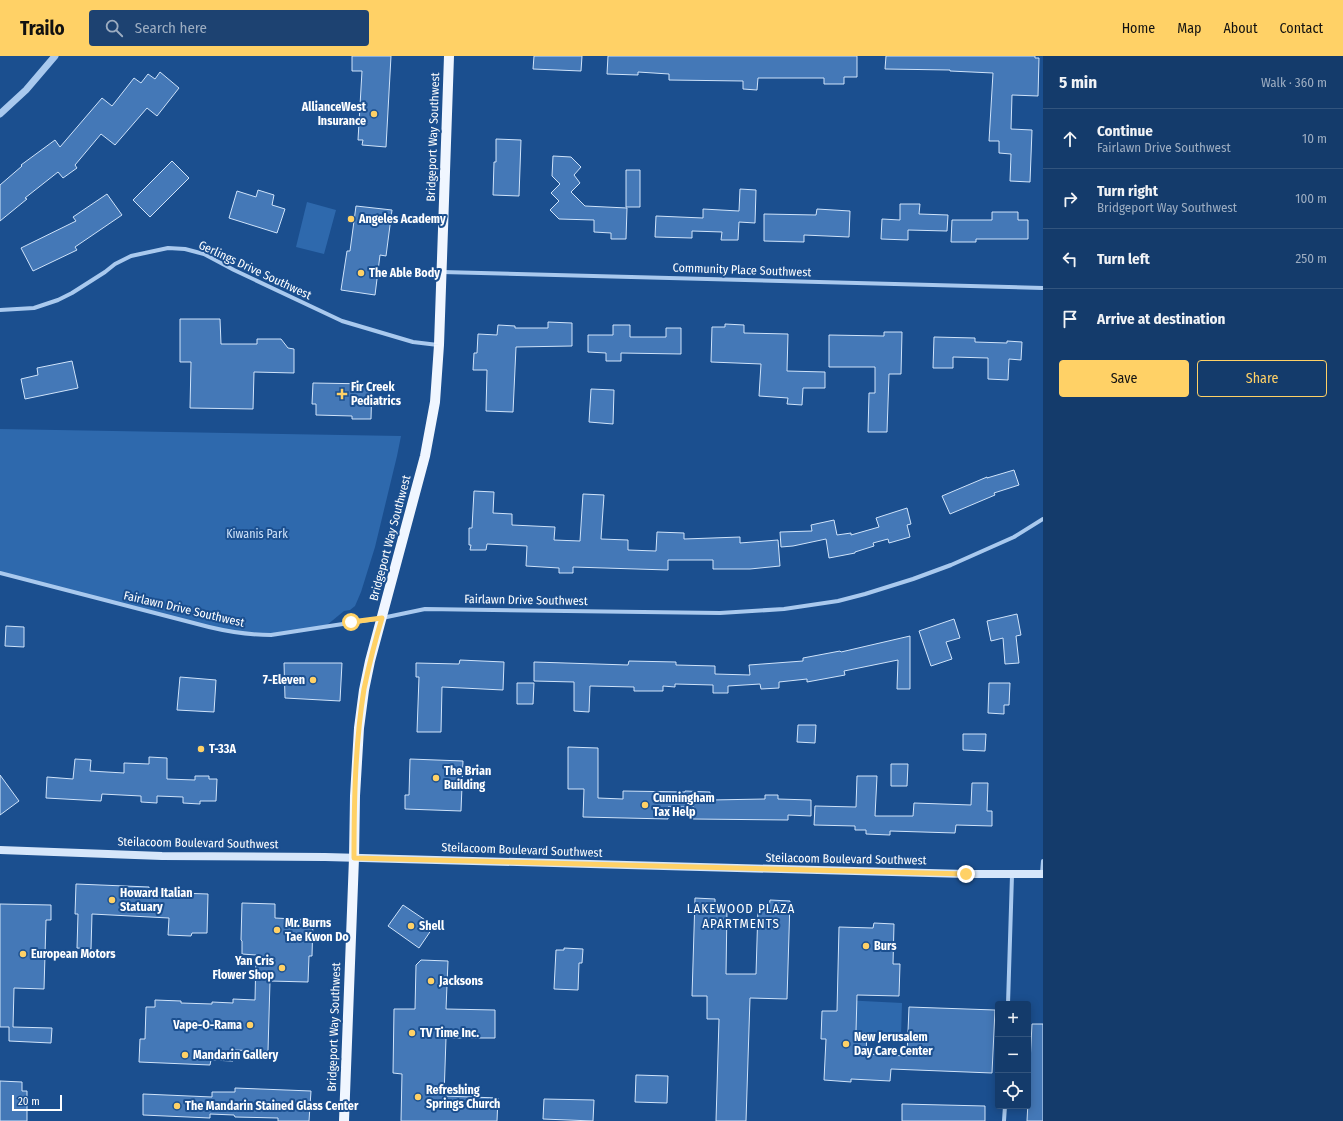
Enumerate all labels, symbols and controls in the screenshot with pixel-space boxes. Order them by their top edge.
search box [89,10,369,46]
text: Trailo [20,17,65,40]
icon: search [103,17,125,39]
text: Search here [135,19,207,37]
text: Home [1122,20,1155,37]
text: Map [1177,20,1201,37]
text: About [1223,20,1258,37]
text: Contact [1280,20,1323,37]
street label: Bridgeport Way Southwest [424,72,442,202]
text: 5 min [1059,72,1097,93]
text: Walk · 360 m [1261,75,1327,90]
place label: AllianceWest Insurance [301,100,367,128]
marker: AllianceWest Insurance [369,109,379,119]
text: Continue [1097,122,1153,140]
icon: ahead [1059,128,1081,150]
text: 10 m [1302,131,1327,146]
text: Fairlawn Drive Southwest [1097,140,1231,155]
text: Turn right [1097,182,1158,200]
icon: right [1059,188,1081,210]
text: 100 m [1295,191,1327,206]
text: Bridgeport Way Southwest [1097,200,1237,215]
place label: Angeles Academy [358,212,446,226]
marker: Angeles Academy [346,214,356,224]
street label: Gerlings Drive Southwest [196,238,314,302]
icon: left [1059,248,1081,270]
text: Turn left [1097,250,1150,268]
text: 250 m [1295,251,1327,266]
street label: Community Place Southwest [672,261,812,279]
place label: The Able Body [369,266,440,280]
marker: The Able Body [356,268,366,278]
icon: arrive [1059,308,1081,330]
text: Arrive at destination [1097,310,1225,328]
button: Save [1059,360,1189,397]
button: Share [1197,360,1327,397]
place label: Fir Creek Pediatrics [351,380,402,408]
marker: Fir Creek Pediatrics [336,388,348,400]
street label: Bridgeport Way Southwest [367,474,414,602]
park label: Kiwanis Park [226,527,288,541]
street label: Fairlawn Drive Southwest [122,588,246,630]
street label: Fairlawn Drive Southwest [464,592,588,608]
route start [342,613,360,631]
place label: 7-Eleven [263,673,305,687]
marker: 7-Eleven [308,675,318,685]
place label: T-33A [209,742,236,756]
marker: T-33A [196,744,206,754]
place label: The Brian Building [444,764,491,792]
marker: The Brian Building [431,773,441,783]
place label: Cunningham Tax Help [653,791,715,819]
marker: Cunningham Tax Help [640,800,650,810]
street label: Steilacoom Boulevard Southwest [117,835,279,851]
street label: Steilacoom Boulevard Southwest [441,840,603,860]
street label: Steilacoom Boulevard Southwest [765,851,927,867]
route end [957,865,975,883]
place label: Howard Italian Statuary [120,886,193,914]
marker: Howard Italian Statuary [107,895,117,905]
district label: LAKEWOOD PLAZA APARTMENTS [687,901,795,931]
place label: Mr. Burns Tae Kwon Do [285,916,349,944]
place label: Shell [419,919,445,933]
marker: Shell [406,921,416,931]
marker: Mr. Burns Tae Kwon Do [272,925,282,935]
place label: Burs [874,939,897,953]
marker: Burs [861,941,871,951]
place label: European Motors [31,947,116,961]
marker: European Motors [18,949,28,959]
place label: Yan Cris Flower Shop [213,954,275,982]
street label: Bridgeport Way Southwest [325,962,343,1092]
marker: Yan Cris Flower Shop [277,963,287,973]
place label: Jacksons [438,974,484,988]
marker: Jacksons [426,976,436,986]
map controls [995,1001,1031,1109]
button: + [995,1001,1031,1037]
place label: Vape-O-Rama [172,1018,242,1032]
marker: Vape-O-Rama [245,1020,255,1030]
place label: TV Time Inc. [420,1026,479,1040]
marker: TV Time Inc. [407,1028,417,1038]
place label: New Jerusalem Day Care Center [854,1030,933,1058]
button: − [995,1037,1031,1073]
marker: New Jerusalem Day Care Center [841,1039,851,1049]
place label: Mandarin Gallery [193,1048,279,1062]
marker: Mandarin Gallery [180,1050,190,1060]
button: locate [995,1073,1031,1109]
place label: Refreshing Springs Church [426,1083,500,1111]
marker: Refreshing Springs Church [413,1092,423,1102]
scale bar [12,1093,62,1112]
text: 20 m [18,1095,40,1108]
place label: The Mandarin Stained Glass Center [185,1099,359,1113]
marker: The Mandarin Stained Glass Center [172,1101,182,1111]

